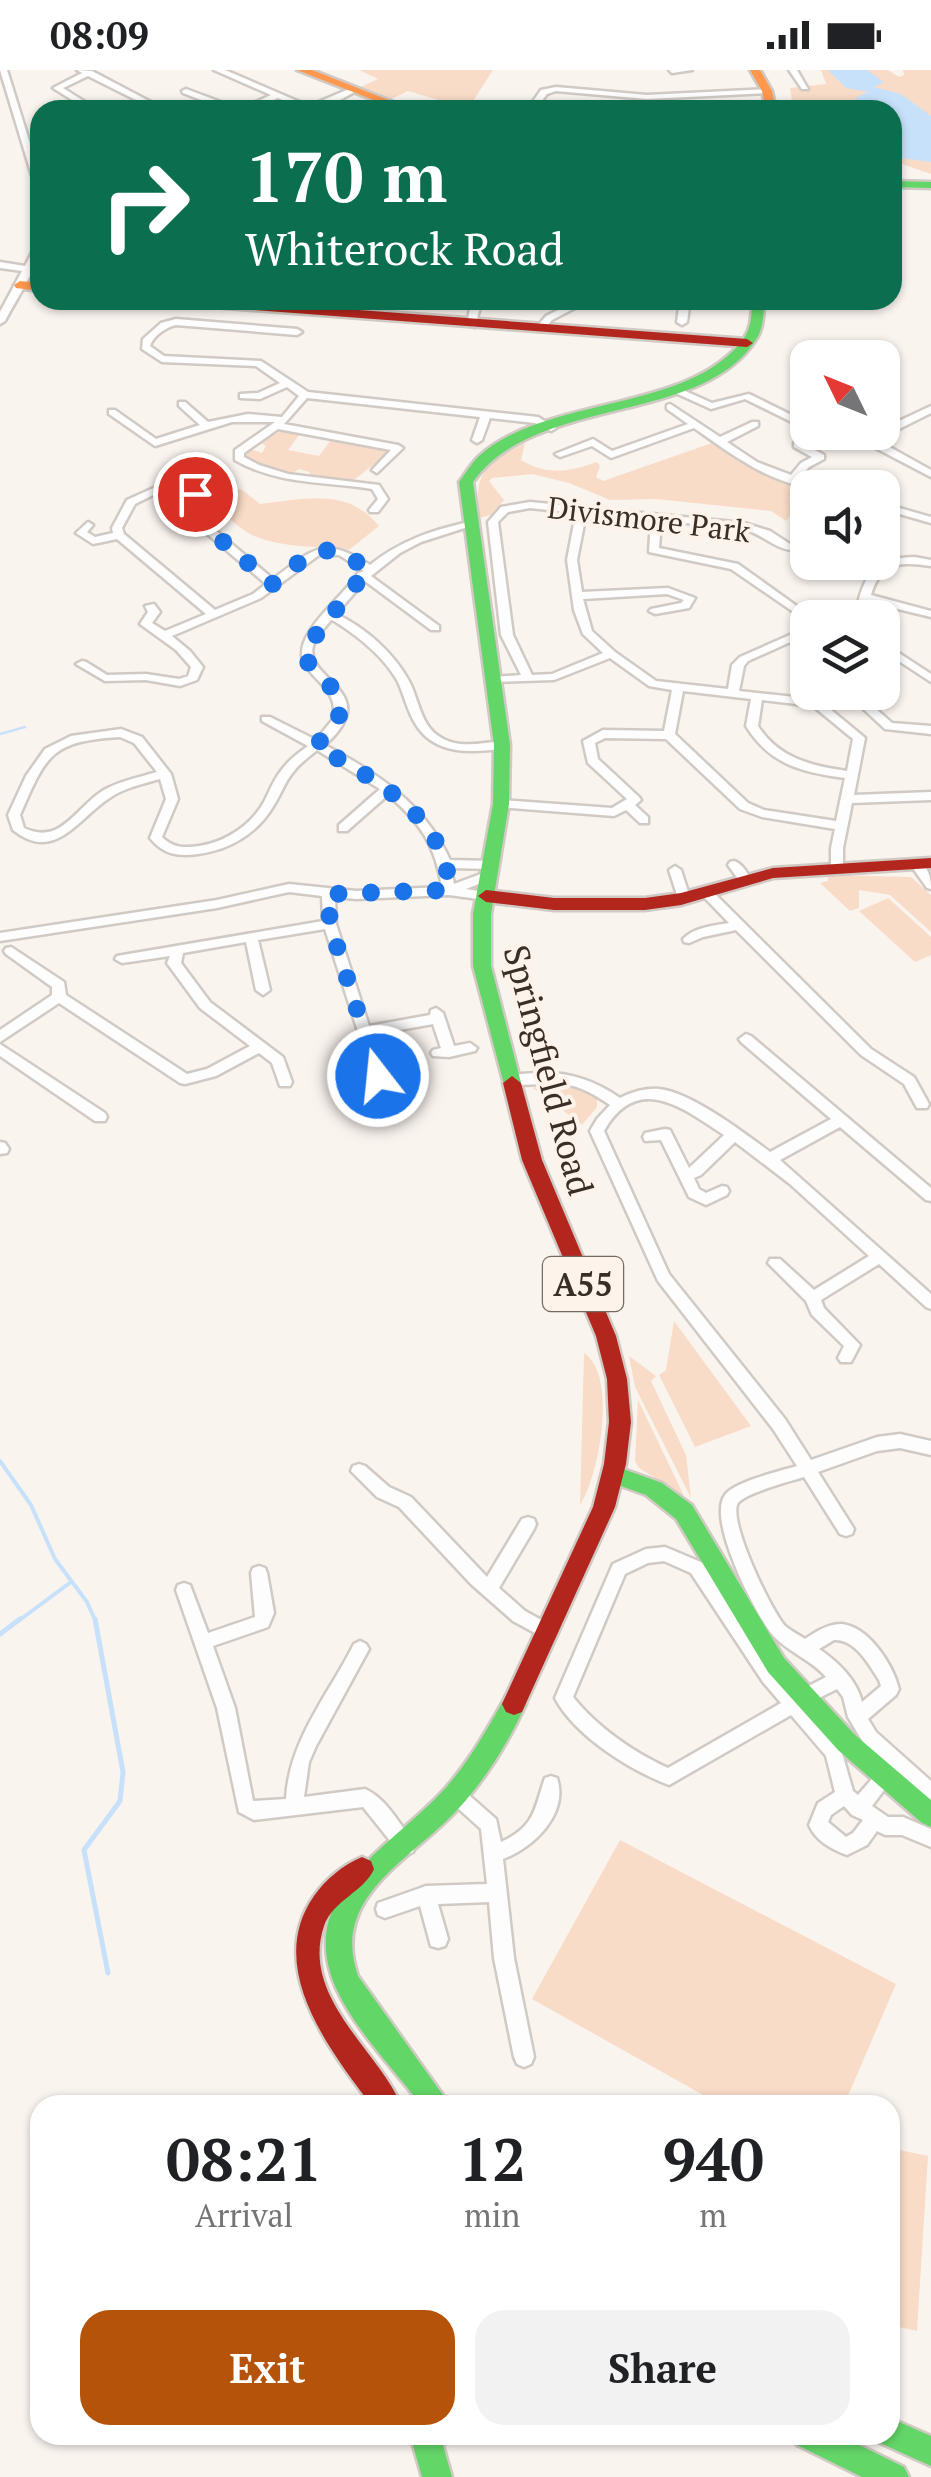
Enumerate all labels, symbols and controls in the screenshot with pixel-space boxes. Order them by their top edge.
text: 08:09 [50,10,149,60]
text: 170 m [245,129,447,222]
icon: right [80,140,210,270]
text: Whiterock Road [245,218,564,278]
north arrow [790,340,900,450]
map controls [790,340,900,710]
pin [153,452,238,537]
icon: arrive [168,467,223,522]
button: sound [790,470,900,580]
street label: Divismore Park [545,487,753,551]
button: layers [790,600,900,710]
street label: Springfield Road [494,940,604,1200]
position arrow [326,1024,430,1128]
road number: A55 [543,1257,623,1311]
text: 08:21 [166,2119,322,2198]
text: 12 [458,2119,526,2198]
text: 940 [662,2119,764,2198]
text: Arrival [195,2194,293,2236]
text: min [464,2194,520,2236]
text: m [699,2194,727,2236]
button: Exit [80,2310,455,2425]
button: Share [475,2310,850,2425]

